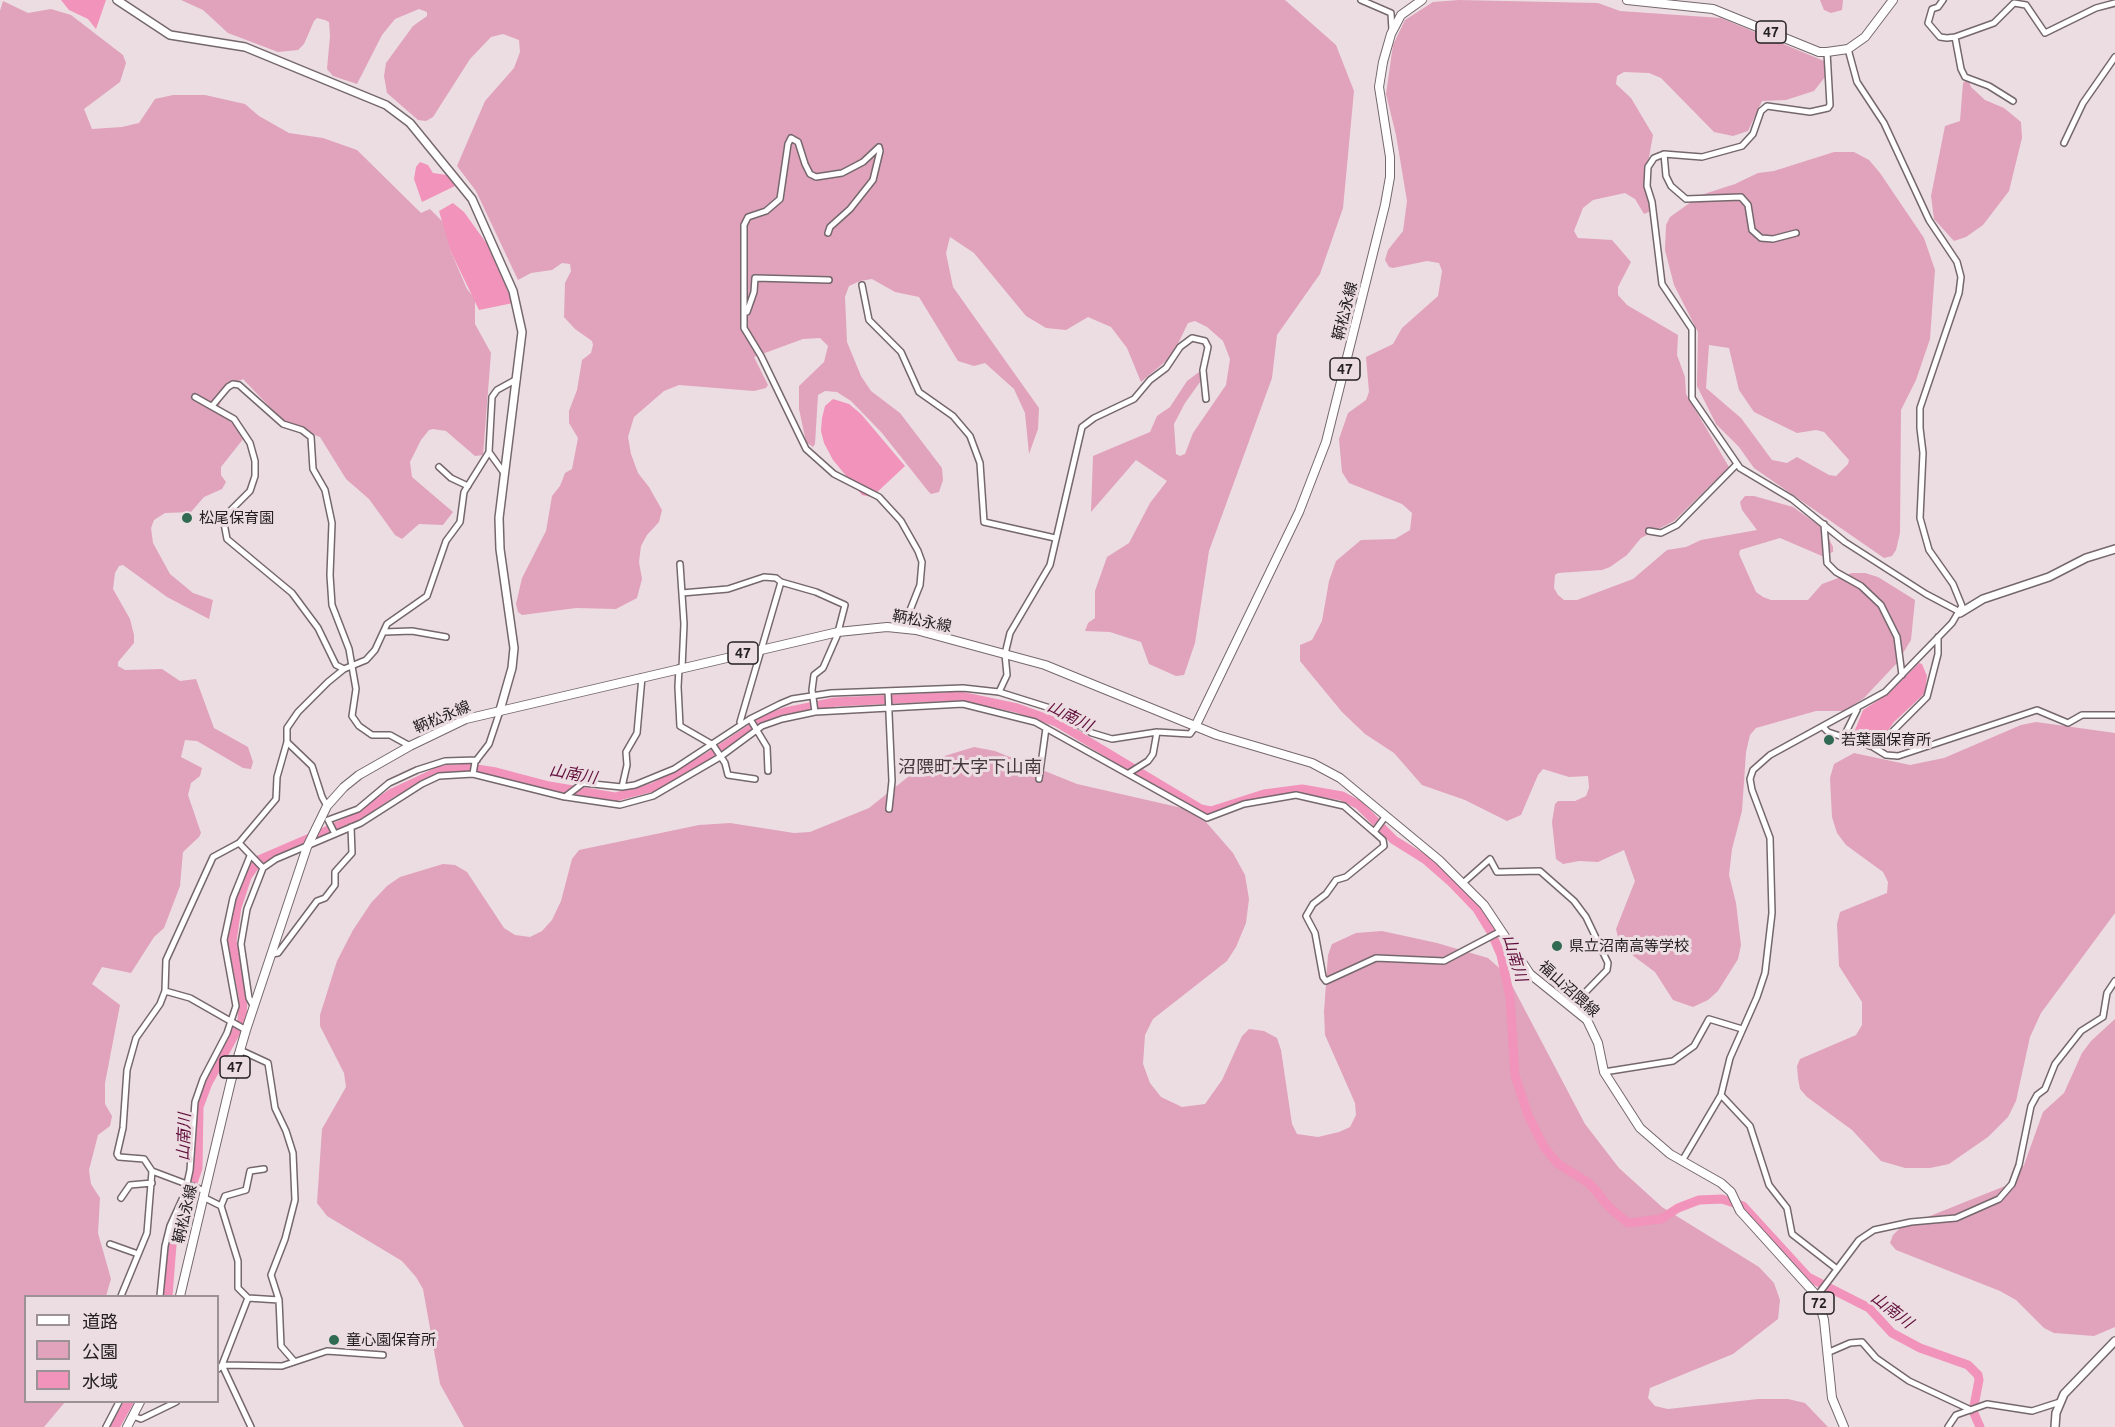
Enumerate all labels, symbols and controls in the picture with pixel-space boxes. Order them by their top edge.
road number: 47 [1756,21,1786,43]
street label: 鞆松永線 [1329,280,1361,342]
road number: 47 [1330,358,1360,380]
place label: 松尾保育園 [199,509,274,527]
marker: 松尾保育園 [180,511,194,525]
street label: 鞆松永線 [891,606,953,636]
road number: 47 [728,642,758,664]
street label: 鞆松永線 [411,697,473,737]
water label: 山南川 [1044,697,1096,735]
place label: 若葉園保育所 [1841,731,1931,749]
marker: 若葉園保育所 [1822,733,1836,747]
district label: 沼隈町大字下山南 [898,756,1042,778]
water label: 山南川 [548,760,598,788]
water label: 山南川 [1499,932,1531,984]
place label: 県立沼南高等学校 [1569,937,1689,955]
marker: 県立沼南高等学校 [1550,939,1564,953]
street label: 福山沼隈線 [1535,957,1603,1021]
road number: 47 [220,1056,250,1078]
water label: 山南川 [174,1113,194,1161]
street label: 鞆松永線 [169,1183,201,1245]
water label: 山南川 [1867,1288,1917,1332]
road number: 72 [1804,1292,1834,1314]
legend [24,1295,219,1403]
text: 道路 [82,1311,118,1331]
place label: 童心園保育所 [346,1331,436,1349]
marker: 童心園保育所 [327,1333,341,1347]
text: 公園 [82,1341,118,1361]
text: 水域 [82,1371,118,1391]

